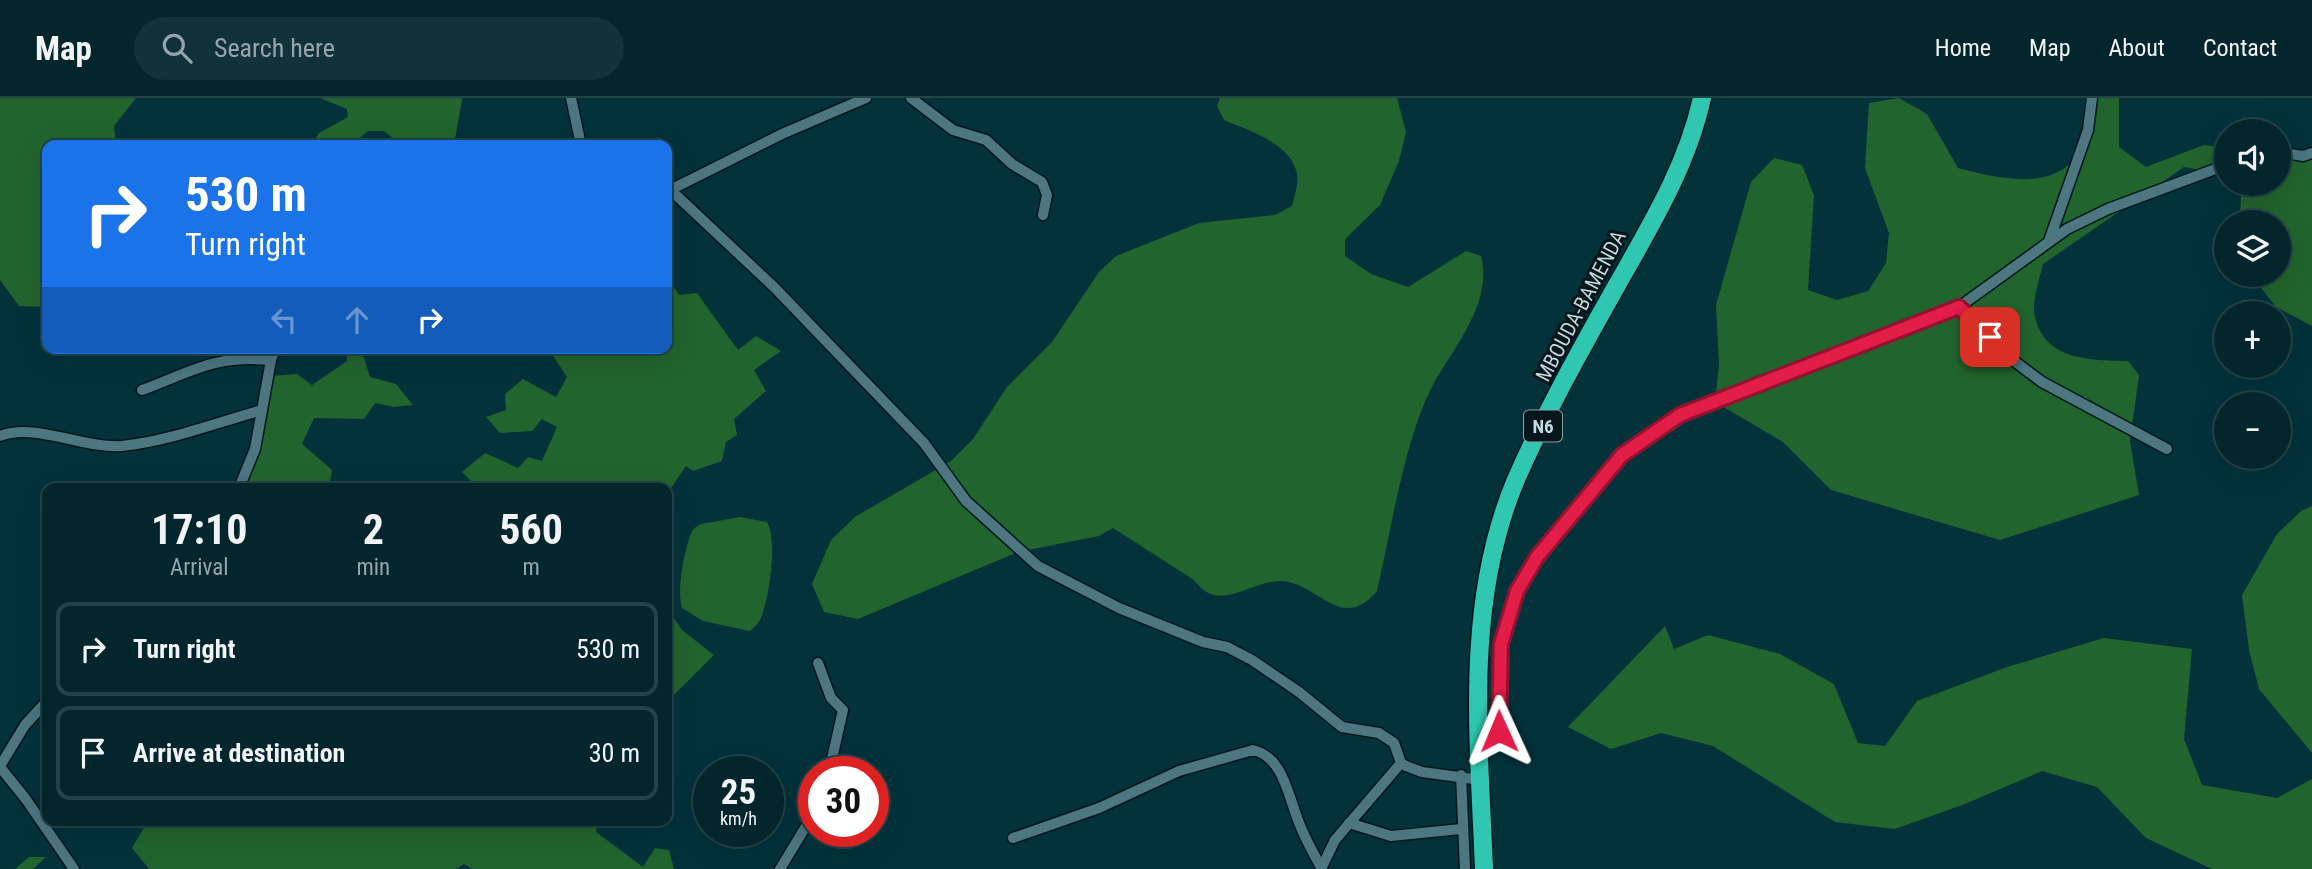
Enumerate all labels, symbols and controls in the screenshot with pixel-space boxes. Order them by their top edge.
search box [134,17,624,80]
text: Map [35,29,92,68]
icon: search [158,29,196,67]
text: Search here [214,33,335,63]
text: Home [1935,34,1991,62]
text: Map [2029,34,2071,62]
text: About [2109,34,2165,62]
text: Contact [2203,34,2277,62]
map controls [2214,119,2291,469]
button: sound [2214,119,2291,196]
text: 530 m [185,166,307,223]
icon: right [70,168,161,259]
button: layers [2214,210,2291,287]
text: Turn right [185,225,306,263]
street label: MBOUDA-BAMENDA [1531,226,1631,386]
icon: left [265,301,303,339]
icon: ahead [338,301,376,339]
icon: right [411,301,449,339]
button: + [2214,301,2291,378]
pin [1960,307,2020,367]
icon: arrive [1971,318,2009,356]
button: − [2214,392,2291,469]
road number: N6 [1524,410,1562,442]
text: 17:10 [151,505,247,554]
text: 2 [363,505,384,554]
text: 560 [499,505,563,554]
text: Arrival [170,554,228,581]
text: min [356,554,390,581]
text: m [522,554,540,581]
icon: right [74,630,112,668]
text: Turn right [133,634,235,664]
text: 530 m [576,634,640,664]
position arrow [1462,694,1536,768]
icon: arrive [74,734,112,772]
text: Arrive at destination [133,738,345,768]
text: 30 m [589,738,640,768]
speed limit sign: 30 [798,756,889,847]
text: 25 [721,772,756,813]
text: km/h [720,808,757,829]

